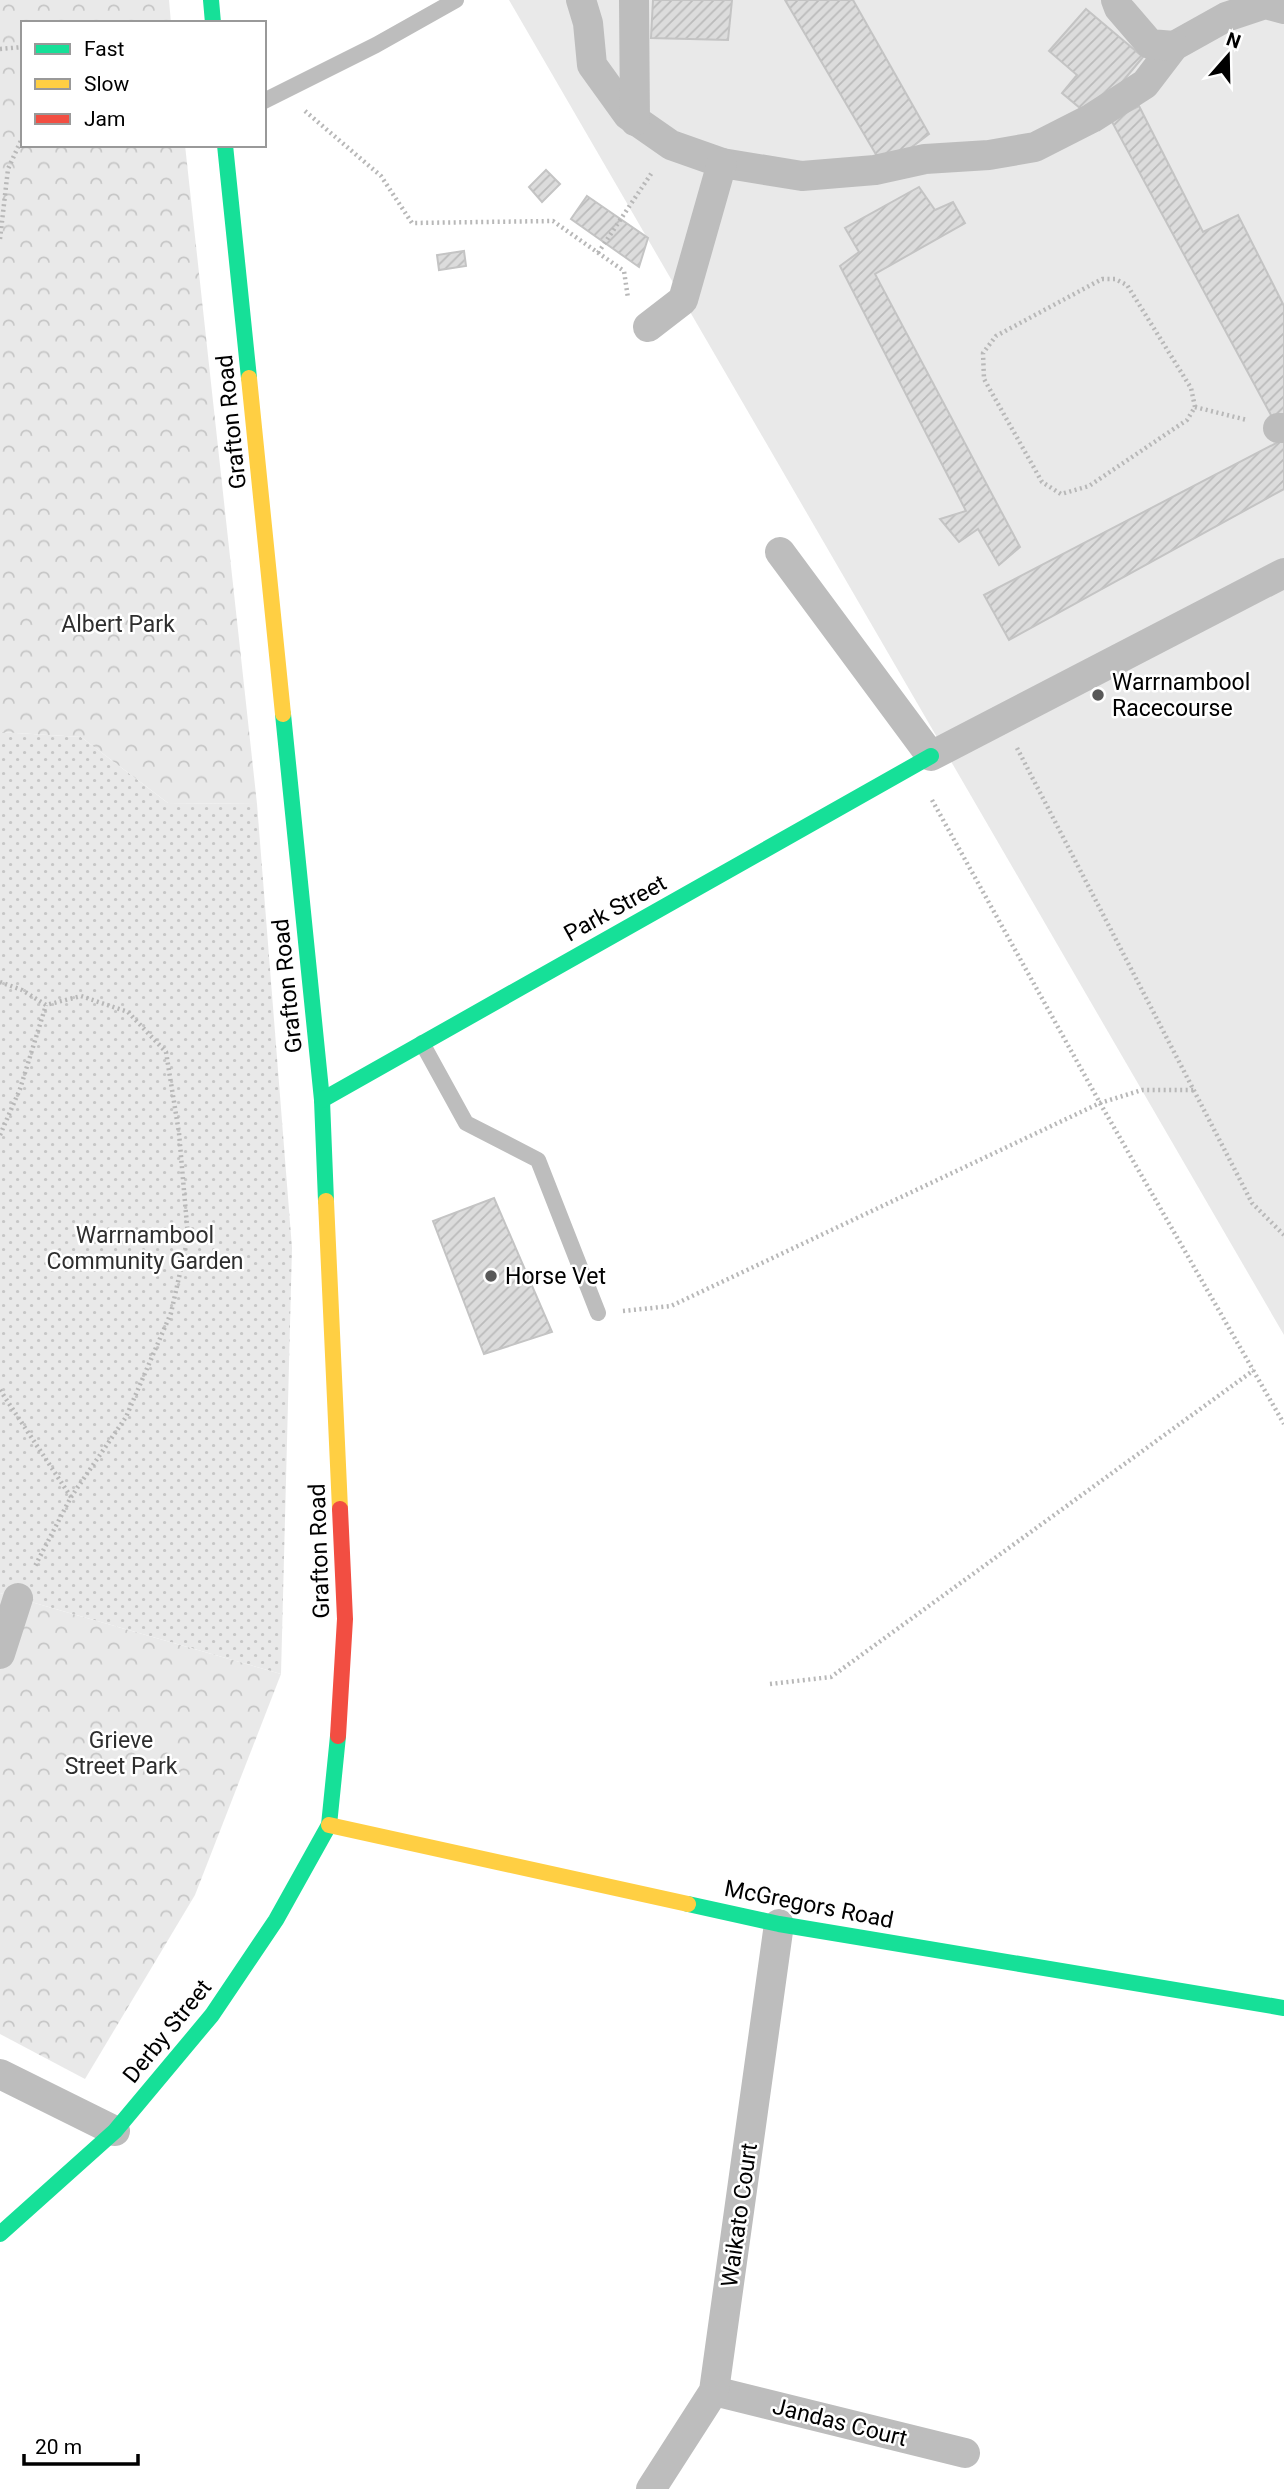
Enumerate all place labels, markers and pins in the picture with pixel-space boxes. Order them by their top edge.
place label: Warrnambool Racecourse [1112,669,1250,722]
marker: Warrnambool Racecourse [1090,687,1106,703]
place label: Horse Vet [505,1263,606,1290]
marker: Horse Vet [483,1268,499,1284]

